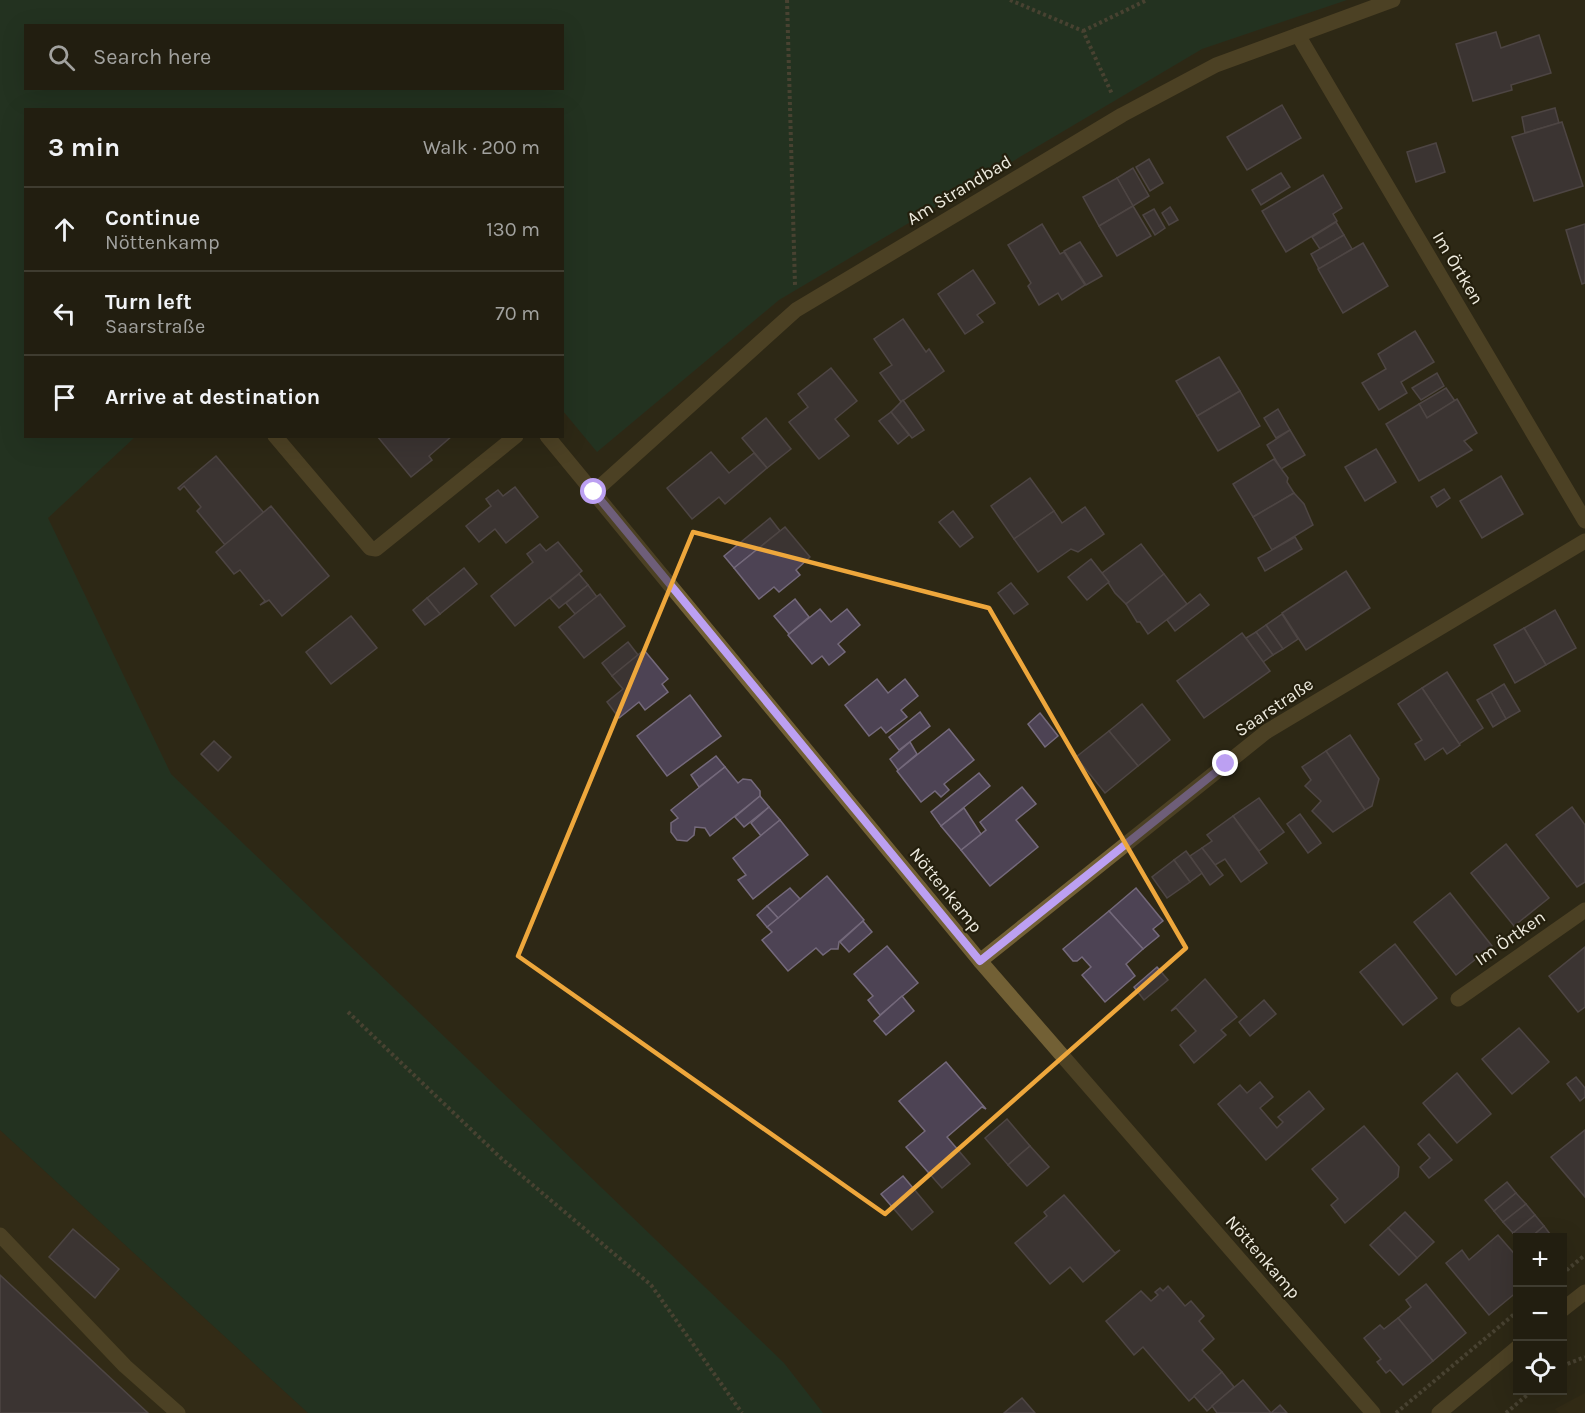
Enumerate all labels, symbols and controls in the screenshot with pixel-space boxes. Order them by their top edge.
search box [24,24,564,90]
icon: search [45,41,78,74]
text: Search here [93,44,211,70]
text: 3 min [48,132,120,163]
text: Walk · 200 m [423,136,540,159]
street label: Am Strandbad [903,150,1015,230]
text: Continue [105,205,200,231]
icon: ahead [48,213,81,246]
text: 130 m [486,218,540,241]
street label: Im Örtken [1428,227,1488,309]
text: Nöttenkamp [105,231,220,254]
text: Turn left [105,289,192,315]
icon: left [48,297,81,330]
text: 70 m [495,302,540,325]
text: Saarstraße [105,315,205,338]
icon: arrive [48,381,81,414]
text: Arrive at destination [105,384,320,410]
route start [580,478,606,504]
street label: Saarstraße [1230,673,1318,741]
route end [1212,750,1238,776]
street label: Nöttenkamp [905,843,987,937]
street label: Im Örtken [1470,906,1550,970]
street label: Nöttenkamp [1221,1211,1305,1303]
map controls [1513,1233,1567,1395]
button: + [1513,1233,1567,1287]
button: − [1513,1287,1567,1341]
button: locate [1513,1341,1567,1395]

